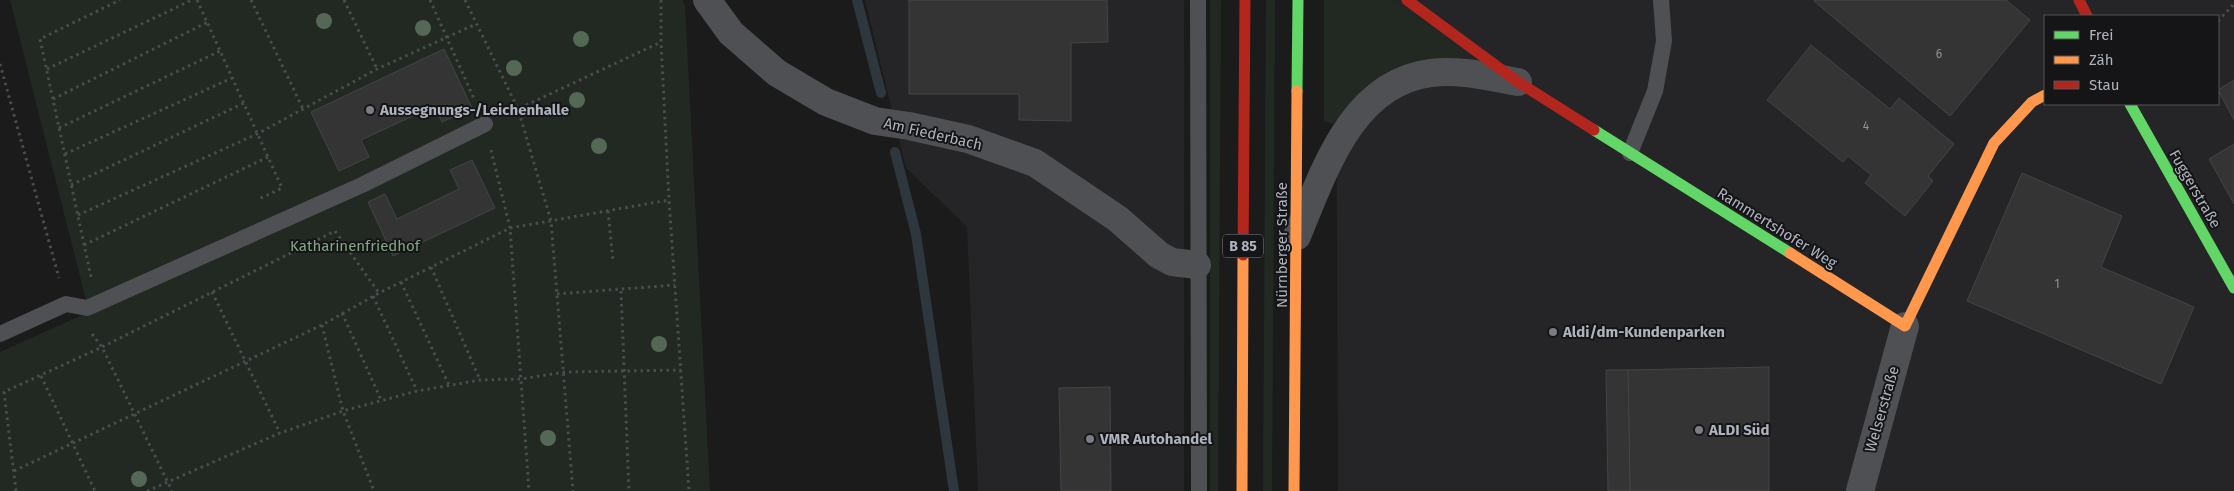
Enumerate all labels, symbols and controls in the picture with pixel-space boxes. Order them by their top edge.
legend [2044,15,2219,105]
text: Frei [2089,26,2114,44]
house number: 6 [1936,47,1942,61]
text: Zäh [2089,51,2114,69]
text: Stau [2089,76,2119,94]
place label: Aussegnungs-/Leichenhalle [379,101,569,119]
marker: Aussegnungs-/Leichenhalle [364,104,376,116]
street label: Am Fiederbach [882,114,984,154]
house number: 4 [1863,119,1870,133]
street label: Fuggerstraße [2165,147,2225,231]
street label: Nürnberger Straße [1273,182,1291,308]
street label: Rammertshofer Weg [1714,184,1840,272]
road number: B 85 [1223,235,1263,258]
park label: Katharinenfriedhof [290,237,421,255]
house number: 1 [2054,277,2060,291]
place label: Aldi/dm-Kundenparken [1562,323,1725,341]
marker: Aldi/dm-Kundenparken [1547,326,1559,338]
street label: Welserstraße [1861,364,1903,454]
place label: ALDI Süd [1708,421,1769,439]
marker: ALDI Süd [1693,424,1705,436]
place label: VMR Autohandel [1099,430,1213,448]
marker: VMR Autohandel [1084,433,1096,445]

